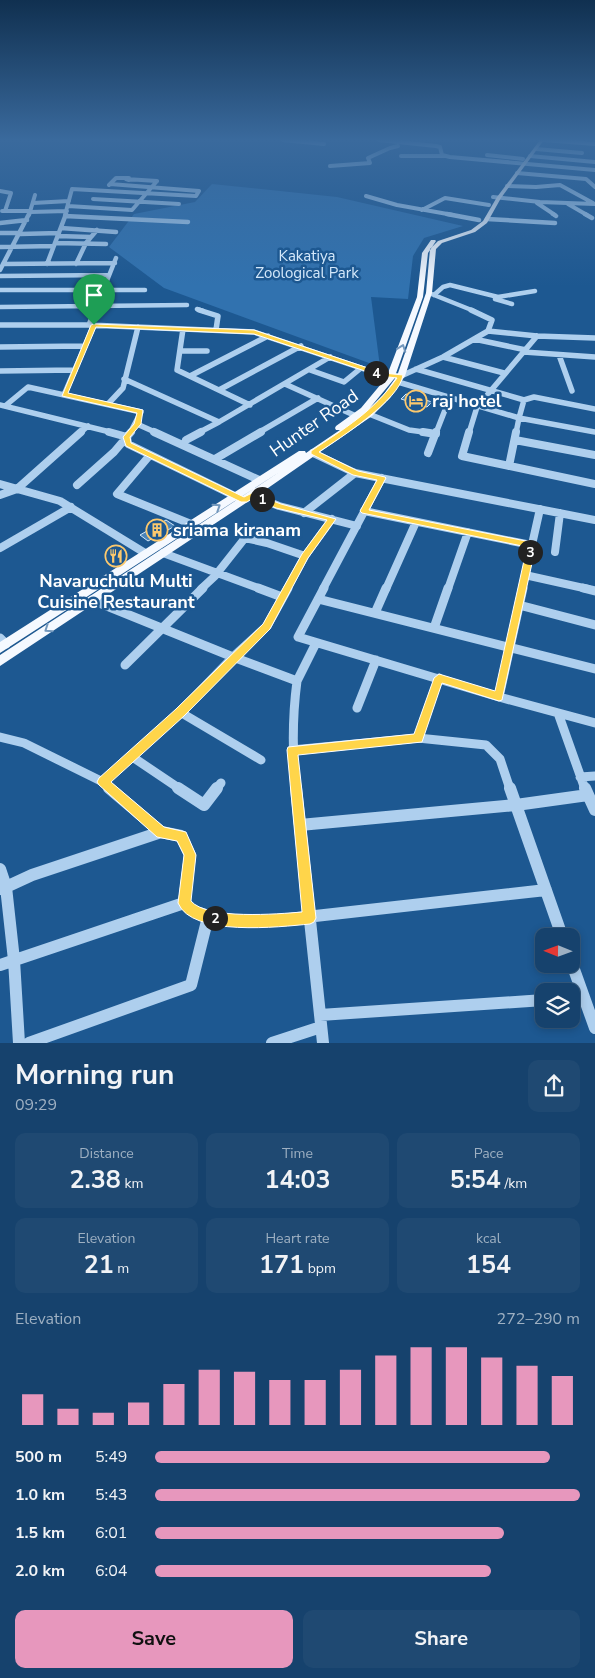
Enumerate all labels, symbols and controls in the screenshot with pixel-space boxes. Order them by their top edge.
park label: Kakatiya Zoological Park [255,246,359,283]
pin [73,274,115,325]
icon: arrive [80,281,108,309]
one-way arrow [396,344,406,352]
pin: 4 [364,360,388,386]
text: 4 [372,364,381,383]
street label: Hunter Road [265,384,363,462]
hotel icon: raj hotel [404,389,428,413]
place label: raj hotel [432,389,502,413]
pin: 1 [250,486,274,512]
text: 1 [258,490,267,509]
one-way arrow [211,504,221,513]
building icon: sriama kiranam [145,518,169,542]
place label: sriama kiranam [173,518,301,542]
pin: 3 [518,540,542,564]
text: 3 [526,543,535,562]
restaurant icon: Navaruchulu Multi Cuisine Restaurant [104,544,128,568]
place label: Navaruchulu Multi Cuisine Restaurant [37,569,195,614]
one-way arrow [45,622,54,632]
pin: 2 [202,906,228,930]
text: 2 [211,909,220,928]
north arrow [535,928,580,972]
map controls [535,928,580,1028]
button: layers [535,983,580,1028]
text: Morning run [15,1056,174,1094]
button: share [528,1060,580,1112]
text: 09:29 [15,1094,57,1116]
text: Distance [79,1144,134,1163]
text: Time [282,1144,313,1163]
text: Pace [474,1144,503,1163]
text: 2.38 [70,1163,121,1197]
text: 14:03 [264,1163,331,1197]
text: 5:54 [450,1163,501,1197]
text: km [121,1174,143,1193]
text: /km [501,1174,527,1193]
text: Elevation [78,1229,135,1248]
text: Heart rate [265,1229,330,1248]
text: kcal [476,1229,501,1248]
text: 21 [84,1248,114,1282]
text: 171 [259,1248,304,1282]
text: 154 [466,1248,511,1282]
text: m [114,1259,129,1278]
text: bpm [304,1259,336,1278]
text: Elevation [15,1308,81,1330]
text: 272–290 m [497,1308,580,1330]
text: 500 m [15,1446,62,1468]
text: 5:49 [95,1446,127,1468]
text: 1.0 km [15,1484,65,1506]
text: 5:43 [95,1484,127,1506]
text: 1.5 km [15,1522,65,1544]
text: 6:01 [95,1522,127,1544]
text: 2.0 km [15,1560,65,1582]
text: 6:04 [95,1560,127,1582]
button: Save [15,1610,293,1668]
button: Share [303,1610,580,1668]

